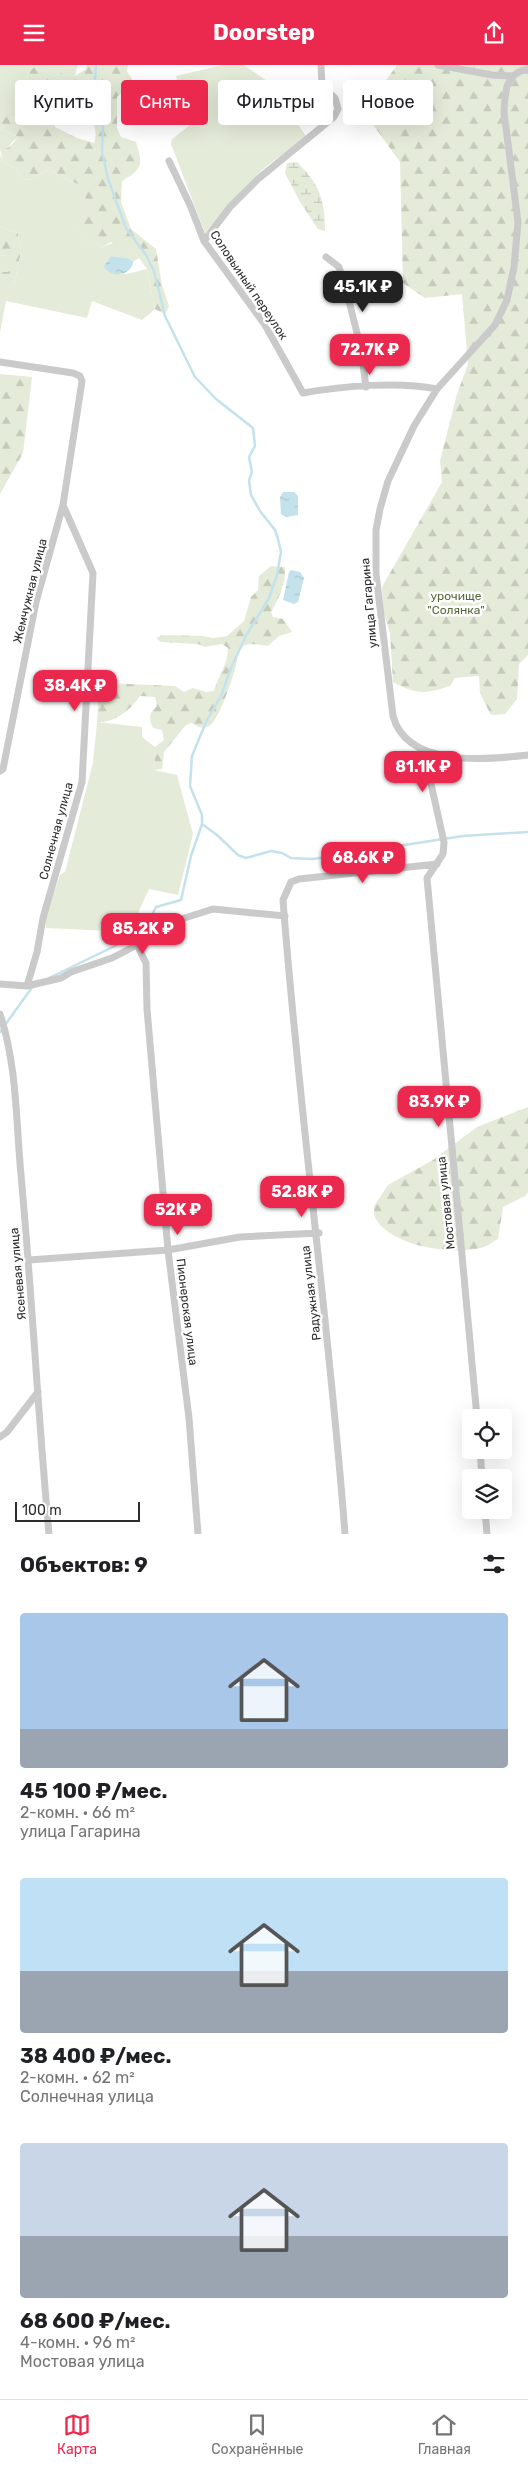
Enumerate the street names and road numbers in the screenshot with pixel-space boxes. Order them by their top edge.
street label: Соловьиный переулок [207,228,291,343]
street label: Жемчужная улица [10,537,50,645]
street label: улица Гагарина [358,557,380,649]
street label: Солнечная улица [36,781,76,881]
street label: Мостовая улица [434,1156,458,1250]
street label: Ясеневая улица [7,1227,29,1321]
street label: Радужная улица [298,1245,324,1341]
street label: Пионерская улица [173,1258,201,1366]

